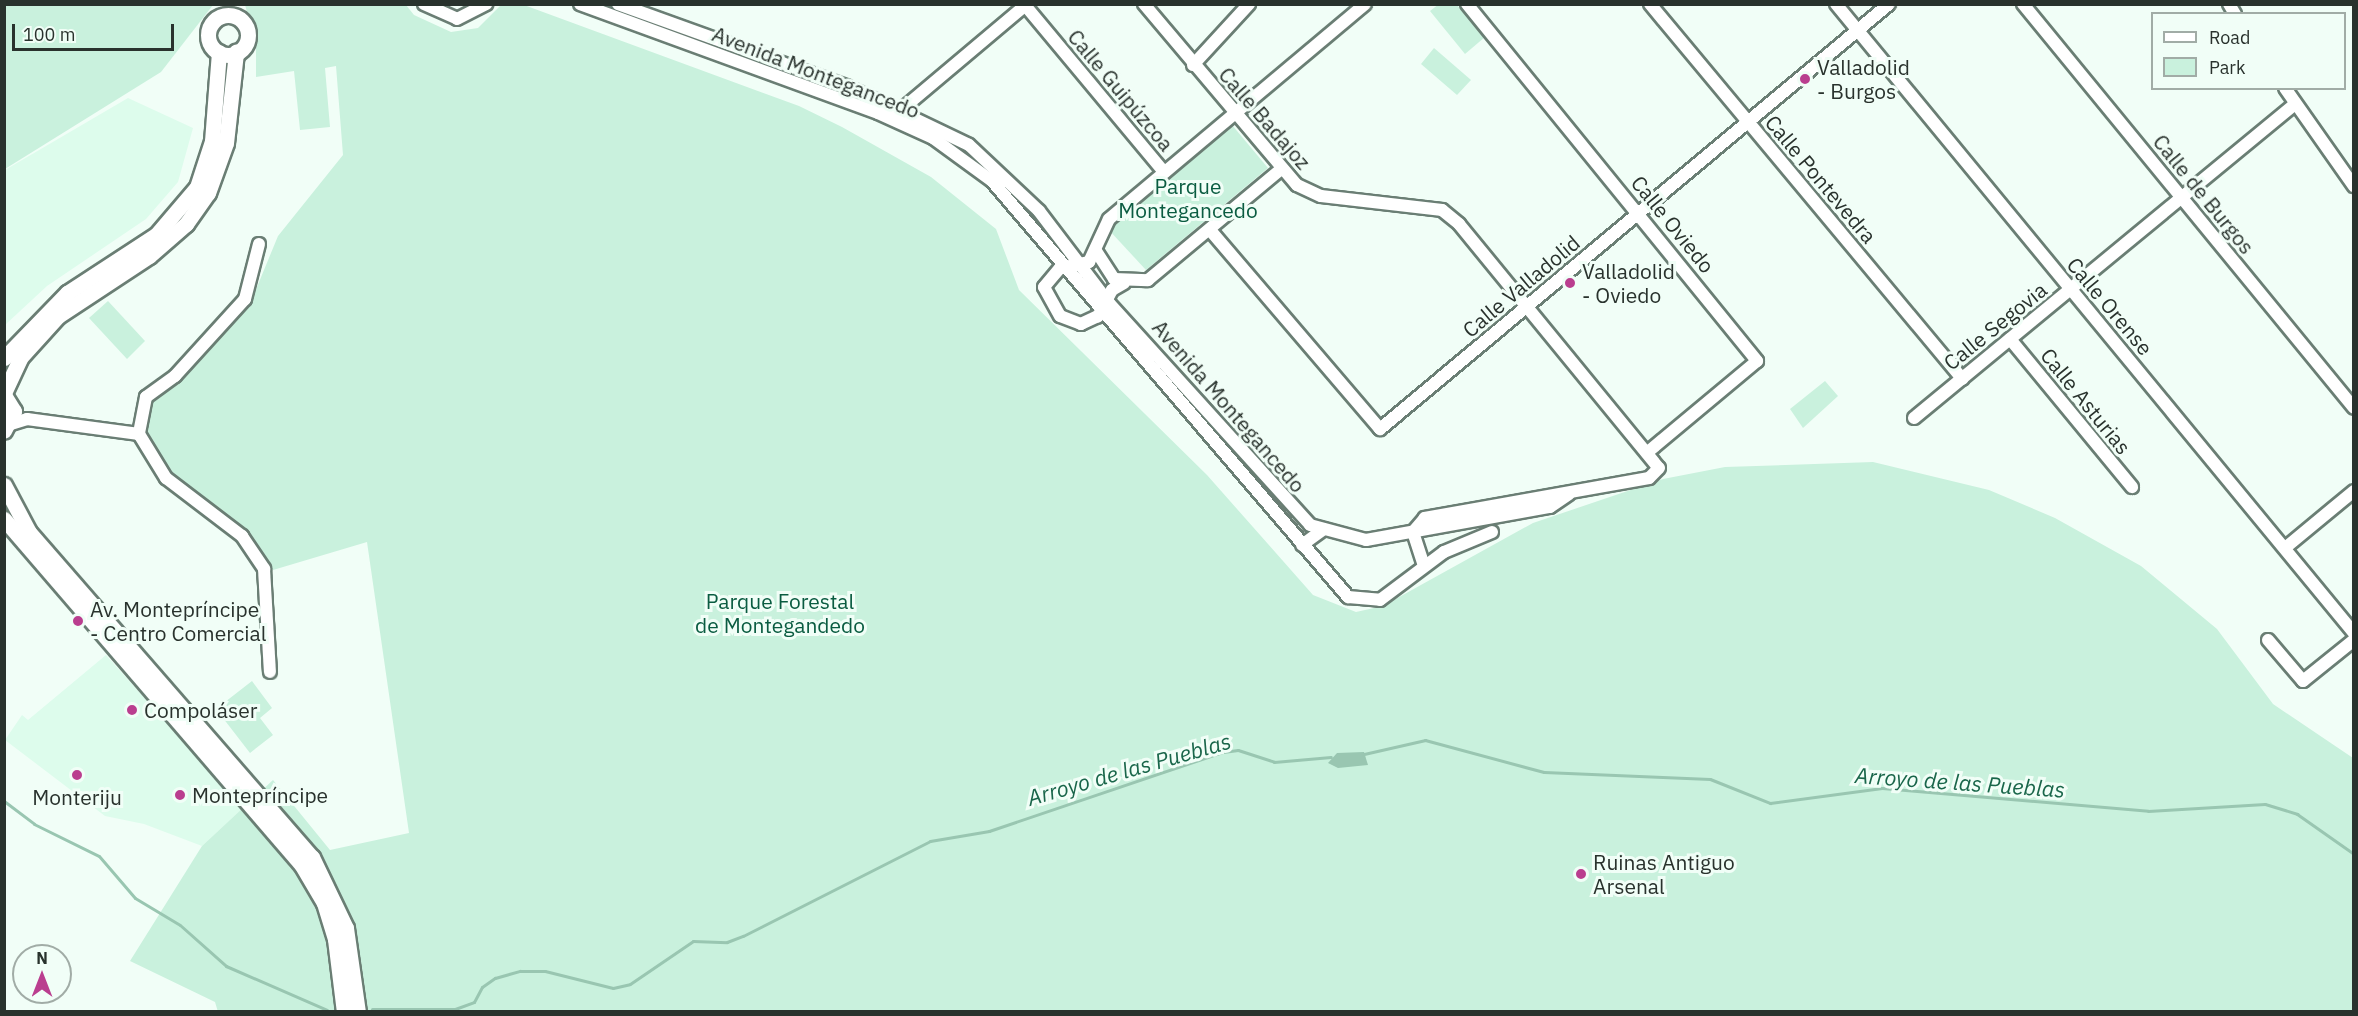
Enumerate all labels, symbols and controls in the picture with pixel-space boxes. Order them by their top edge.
scale bar [15,12,177,50]
legend [2151,12,2346,90]
street label: Avenida Montegancedo [709,21,923,123]
text: 100 m [23,23,75,46]
street label: Calle Guipúzcoa [1063,24,1179,156]
text: Road [2209,26,2250,49]
place label: Valladolid - Burgos [1817,54,1910,104]
text: Park [2209,56,2245,79]
street label: Calle Badajoz [1214,62,1316,174]
marker: Valladolid - Burgos [1798,72,1812,86]
street label: Calle Pontevedra [1760,110,1882,248]
street label: Calle de Burgos [2148,129,2260,259]
street label: Calle Oviedo [1626,170,1720,278]
park label: Parque Montegancedo [1118,173,1258,223]
street label: Calle Valladolid [1457,230,1585,342]
street label: Calle Orense [2062,252,2158,360]
place label: Valladolid - Oviedo [1582,258,1675,308]
marker: Valladolid - Oviedo [1563,276,1577,290]
street label: Calle Segovia [1938,277,2052,375]
street label: Avenida Montegancedo [1147,315,1311,497]
street label: Calle Asturias [2036,343,2136,459]
park label: Parque Forestal de Montegandedo [695,588,865,638]
place label: Av. Montepríncipe - Centro Comercial [90,596,267,646]
marker: Av. Montepríncipe - Centro Comercial [71,614,85,628]
place label: Compoláser [144,697,257,723]
marker: Compoláser [125,703,139,717]
water label: Arroyo de las Pueblas [1024,727,1234,811]
water label: Arroyo de las Pueblas [1854,761,2066,803]
marker: Monteriju [70,768,84,782]
place label: Montepríncipe [192,782,328,808]
place label: Monteriju [32,784,122,810]
marker: Montepríncipe [173,788,187,802]
place label: Ruinas Antiguo Arsenal [1593,849,1735,899]
marker: Ruinas Antiguo Arsenal [1574,867,1588,881]
north arrow [12,944,72,1004]
text: N [36,948,48,968]

